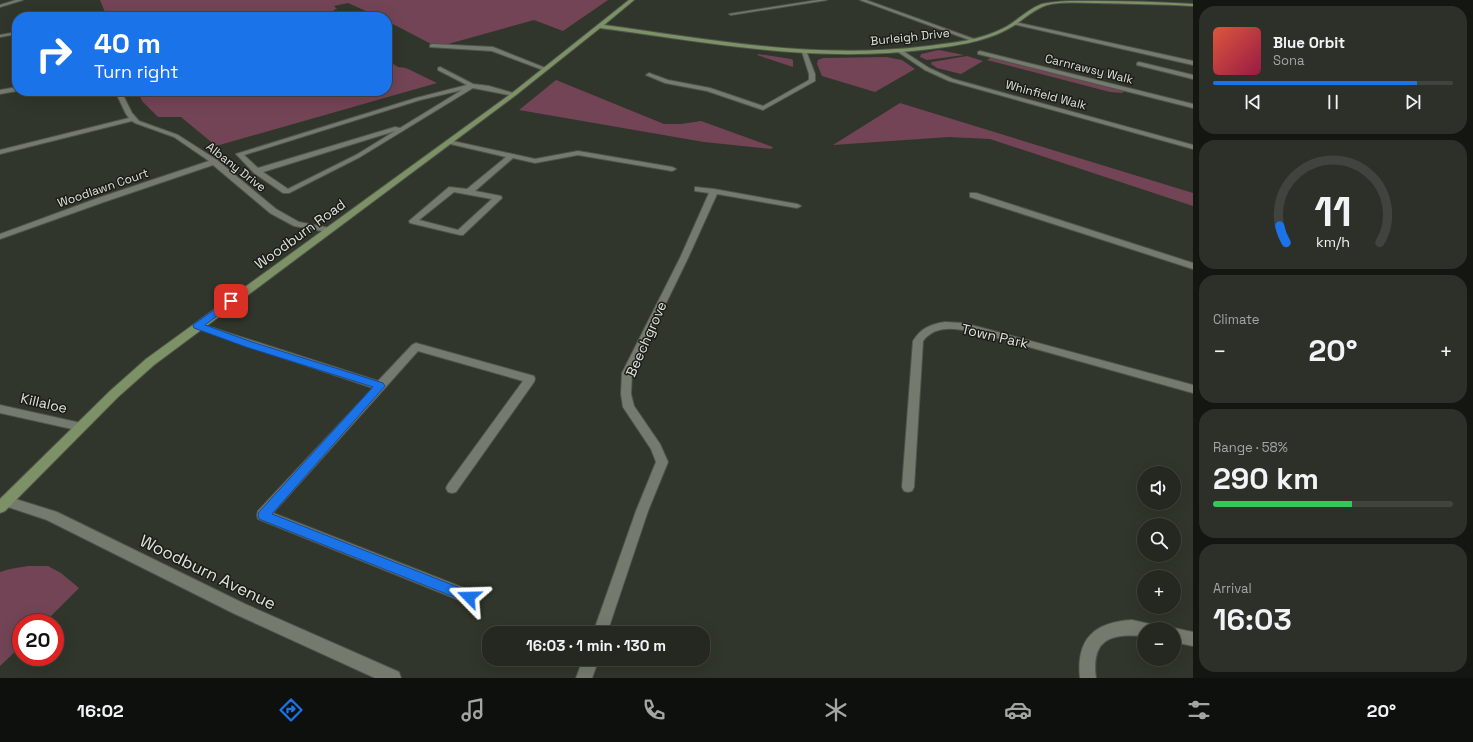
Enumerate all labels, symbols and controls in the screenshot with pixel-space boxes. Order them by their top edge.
text: 40 m [94,25,161,61]
street label: Burleigh Drive [870,25,950,49]
icon: right [28,28,80,80]
text: Blue Orbit [1273,33,1345,52]
street label: Carnrawsy Walk [1043,50,1135,88]
text: Sona [1273,52,1304,69]
text: Turn right [94,60,178,83]
street label: Whinfield Walk [1004,76,1089,114]
icon: previous [1242,91,1264,113]
icon: pause [1322,91,1344,113]
icon: next [1402,91,1424,113]
street label: Albany Drive [203,139,269,195]
street label: Woodlawn Court [55,165,151,211]
text: 11 [1314,184,1352,237]
street label: Woodburn Road [251,195,349,273]
text: km/h [1316,232,1350,250]
pin [214,284,248,318]
icon: arrive [220,290,242,312]
street label: Beechgrove [621,298,671,380]
text: Climate [1213,311,1259,328]
street label: Town Park [960,320,1031,353]
text: 20° [1308,331,1358,370]
text: − [1213,337,1227,365]
text: + [1439,337,1453,365]
street label: Killaloe [19,389,69,417]
text: Range · 58% [1213,439,1288,456]
text: 290 km [1213,459,1319,498]
map controls [1137,466,1181,666]
button: sound [1137,466,1181,510]
button: search [1137,518,1181,562]
street label: Woodburn Avenue [136,529,280,615]
button: + [1137,570,1181,614]
position arrow [448,576,490,618]
text: Arrival [1213,580,1252,597]
text: 16:03 [1213,600,1292,639]
speed limit sign: 20 [12,614,64,666]
button: − [1137,622,1181,666]
text: 16:03 · 1 min · 130 m [526,636,666,655]
icon: directions [277,696,305,724]
icon: music [459,696,487,724]
icon: phone [640,696,668,724]
icon: climate [822,696,850,724]
icon: car [1004,696,1032,724]
icon: filters [1185,696,1213,724]
text: 16:02 [77,699,124,722]
text: 20° [1367,699,1396,722]

